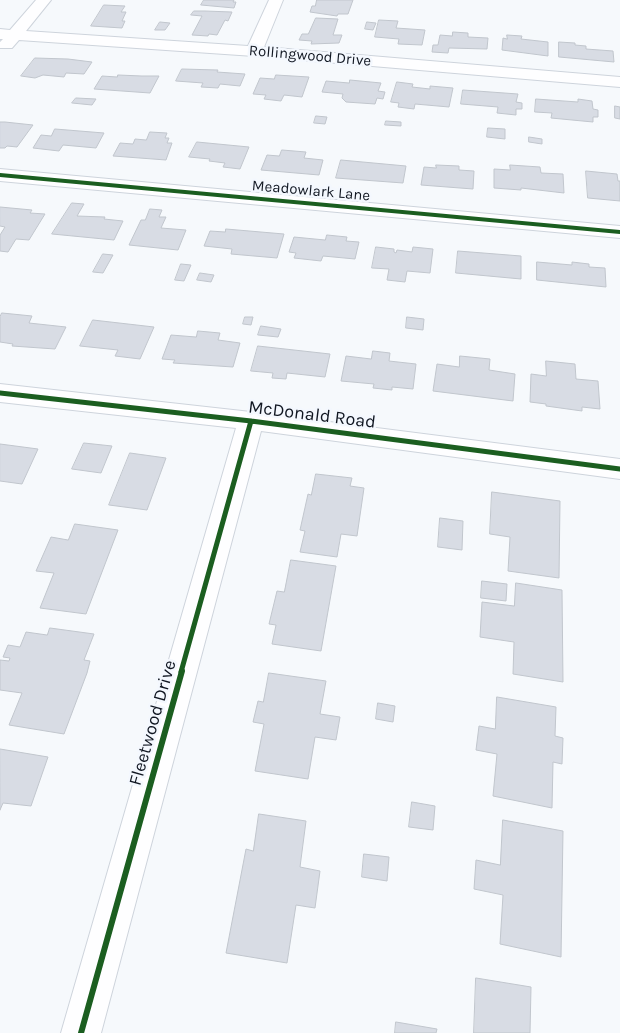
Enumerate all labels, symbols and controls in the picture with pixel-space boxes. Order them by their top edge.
street label: Rollingwood Drive [248,42,372,70]
street label: Meadowlark Lane [251,177,371,205]
street label: McDonald Road [247,396,377,434]
street label: Fleetwood Drive [125,658,181,788]

